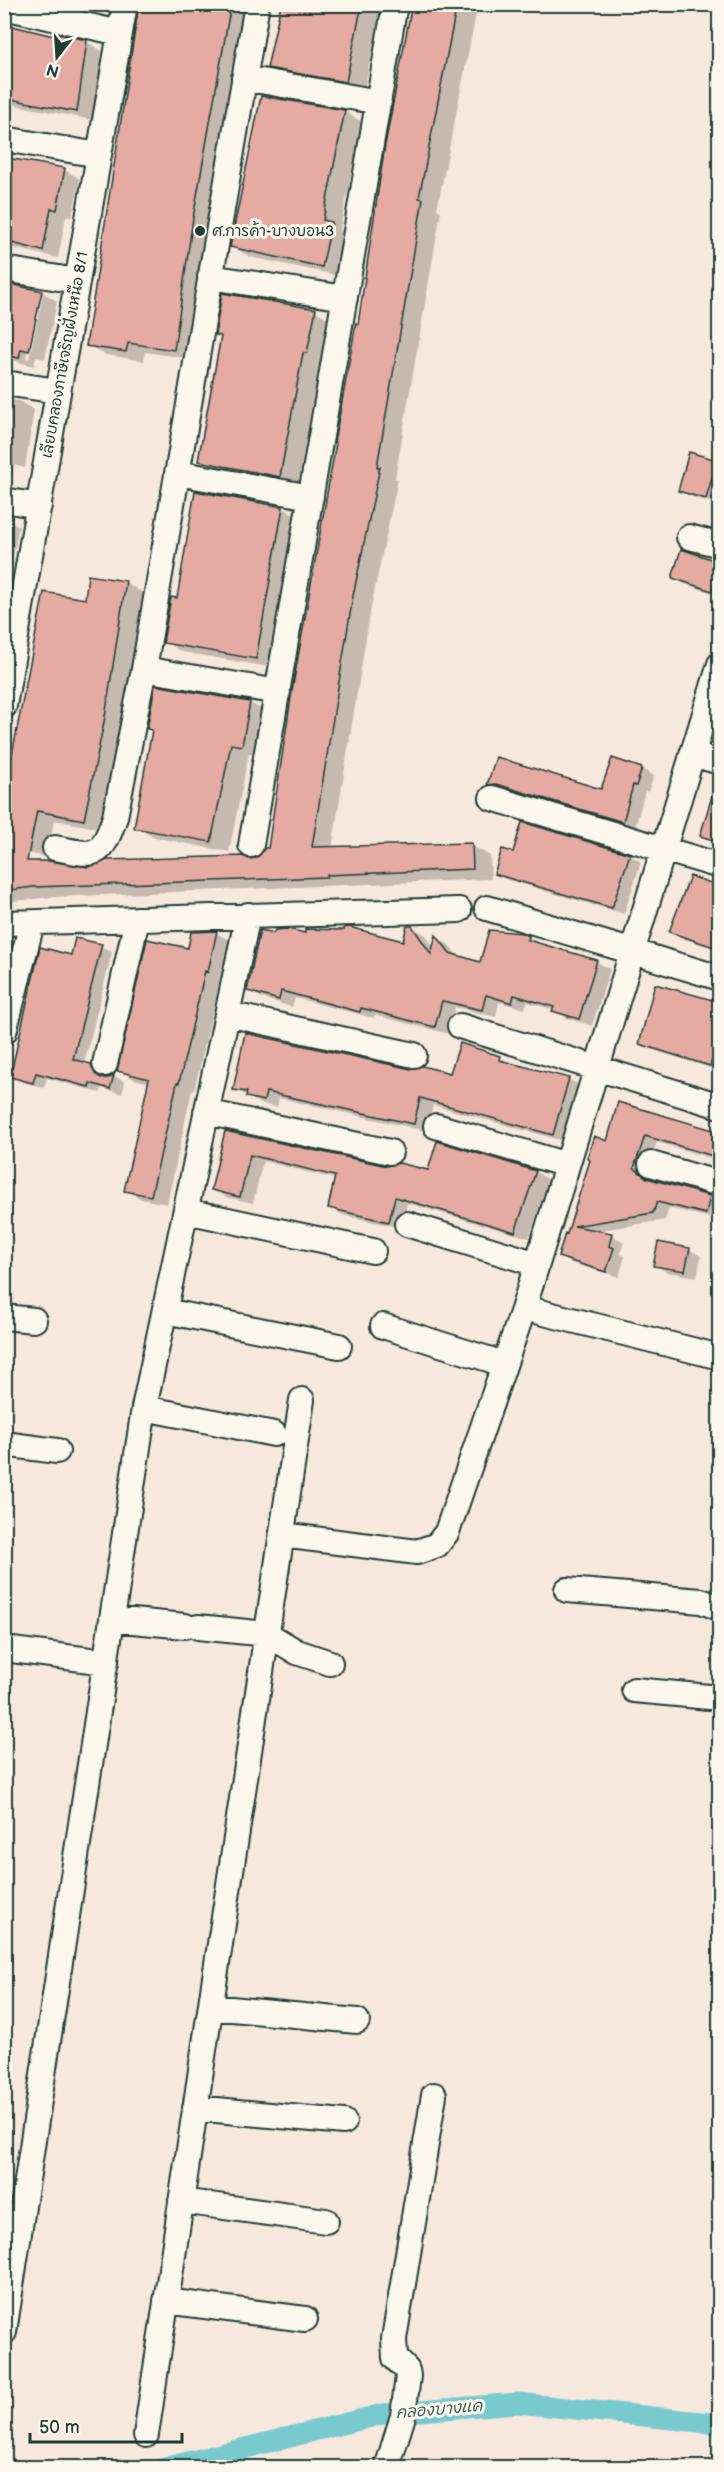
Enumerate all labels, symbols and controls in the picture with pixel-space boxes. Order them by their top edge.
north arrow [27,27,87,87]
text: N [45,59,62,81]
place label: ศ.การค้า-บางบอน3 [212,221,334,241]
marker: ศ.การค้า-บางบอน3 [193,224,207,238]
street label: เลียบคลองภาษีเจริญฝั่งเหนือ 8/1 [33,250,93,460]
water label: คลองบางแค [395,2397,484,2423]
scale bar [30,2406,182,2444]
text: 50 m [39,2417,80,2438]

